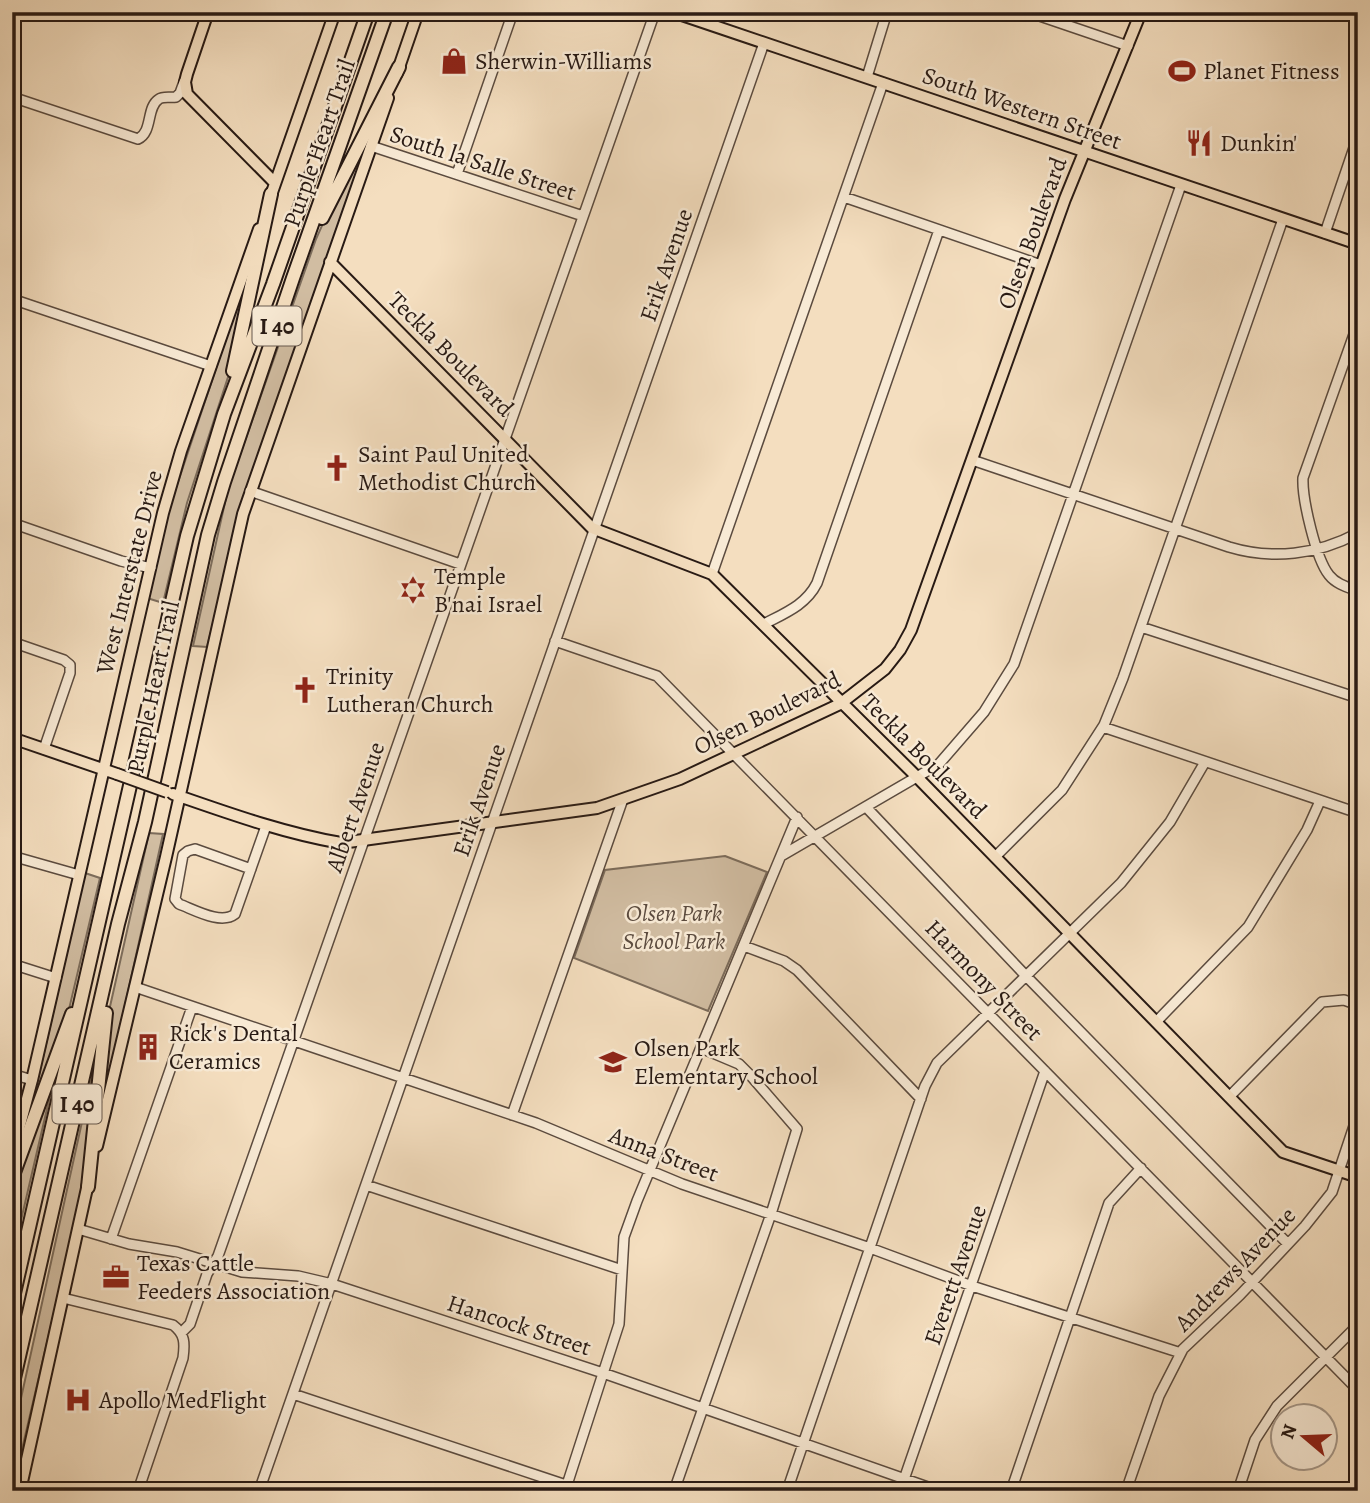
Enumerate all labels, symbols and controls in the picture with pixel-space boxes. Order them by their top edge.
place label: Sherwin-Williams [475,45,652,77]
shop icon: Sherwin-Williams [439,46,469,76]
street label: Purple Heart Trail [275,54,363,231]
place label: Planet Fitness [1203,55,1340,87]
sports icon: Planet Fitness [1167,56,1197,86]
street label: South Western Street [918,59,1126,157]
street label: South la Salle Street [386,118,580,208]
place label: Dunkin' [1220,127,1297,159]
restaurant icon: Dunkin' [1184,128,1214,158]
street label: Olsen Boulevard [990,152,1074,314]
street label: Erik Avenue [632,204,700,326]
street label: Teckla Boulevard [381,284,521,424]
road number: I 40 [252,306,302,346]
place label: Saint Paul United Methodist Church [358,438,536,498]
church icon: Saint Paul United Methodist Church [322,453,352,483]
street label: West Interstate Drive [88,467,170,678]
place label: Temple B'nai Israel [434,560,542,620]
synagogue icon: Temple B'nai Israel [398,575,428,605]
street label: Purple Heart Trail [119,597,187,776]
place label: Trinity Lutheran Church [326,660,494,720]
street label: Olsen Boulevard [688,664,846,762]
church icon: Trinity Lutheran Church [290,675,320,705]
street label: Teckla Boulevard [854,686,994,826]
street label: Albert Avenue [317,738,392,877]
street label: Erik Avenue [445,739,513,861]
park label: Olsen Park School Park [623,897,726,957]
street label: Harmony Street [918,912,1050,1048]
place label: Rick's Dental Ceramics [169,1017,298,1077]
building icon: Rick's Dental Ceramics [133,1032,163,1062]
place label: Olsen Park Elementary School [634,1032,818,1092]
school or university icon: Olsen Park Elementary School [598,1047,628,1077]
road number: I 40 [52,1084,102,1124]
street label: Anna Street [604,1118,723,1190]
street label: Andrews Avenue [1167,1200,1303,1339]
street label: Everett Avenue [916,1201,994,1349]
place label: Texas Cattle Feeders Association [137,1247,330,1307]
office icon: Texas Cattle Feeders Association [101,1262,131,1292]
street label: Hancock Street [443,1287,595,1363]
place label: Apollo MedFlight [98,1384,267,1416]
hospital icon: Apollo MedFlight [63,1385,93,1415]
north arrow [1268,1402,1338,1472]
text: N [1274,1421,1303,1443]

